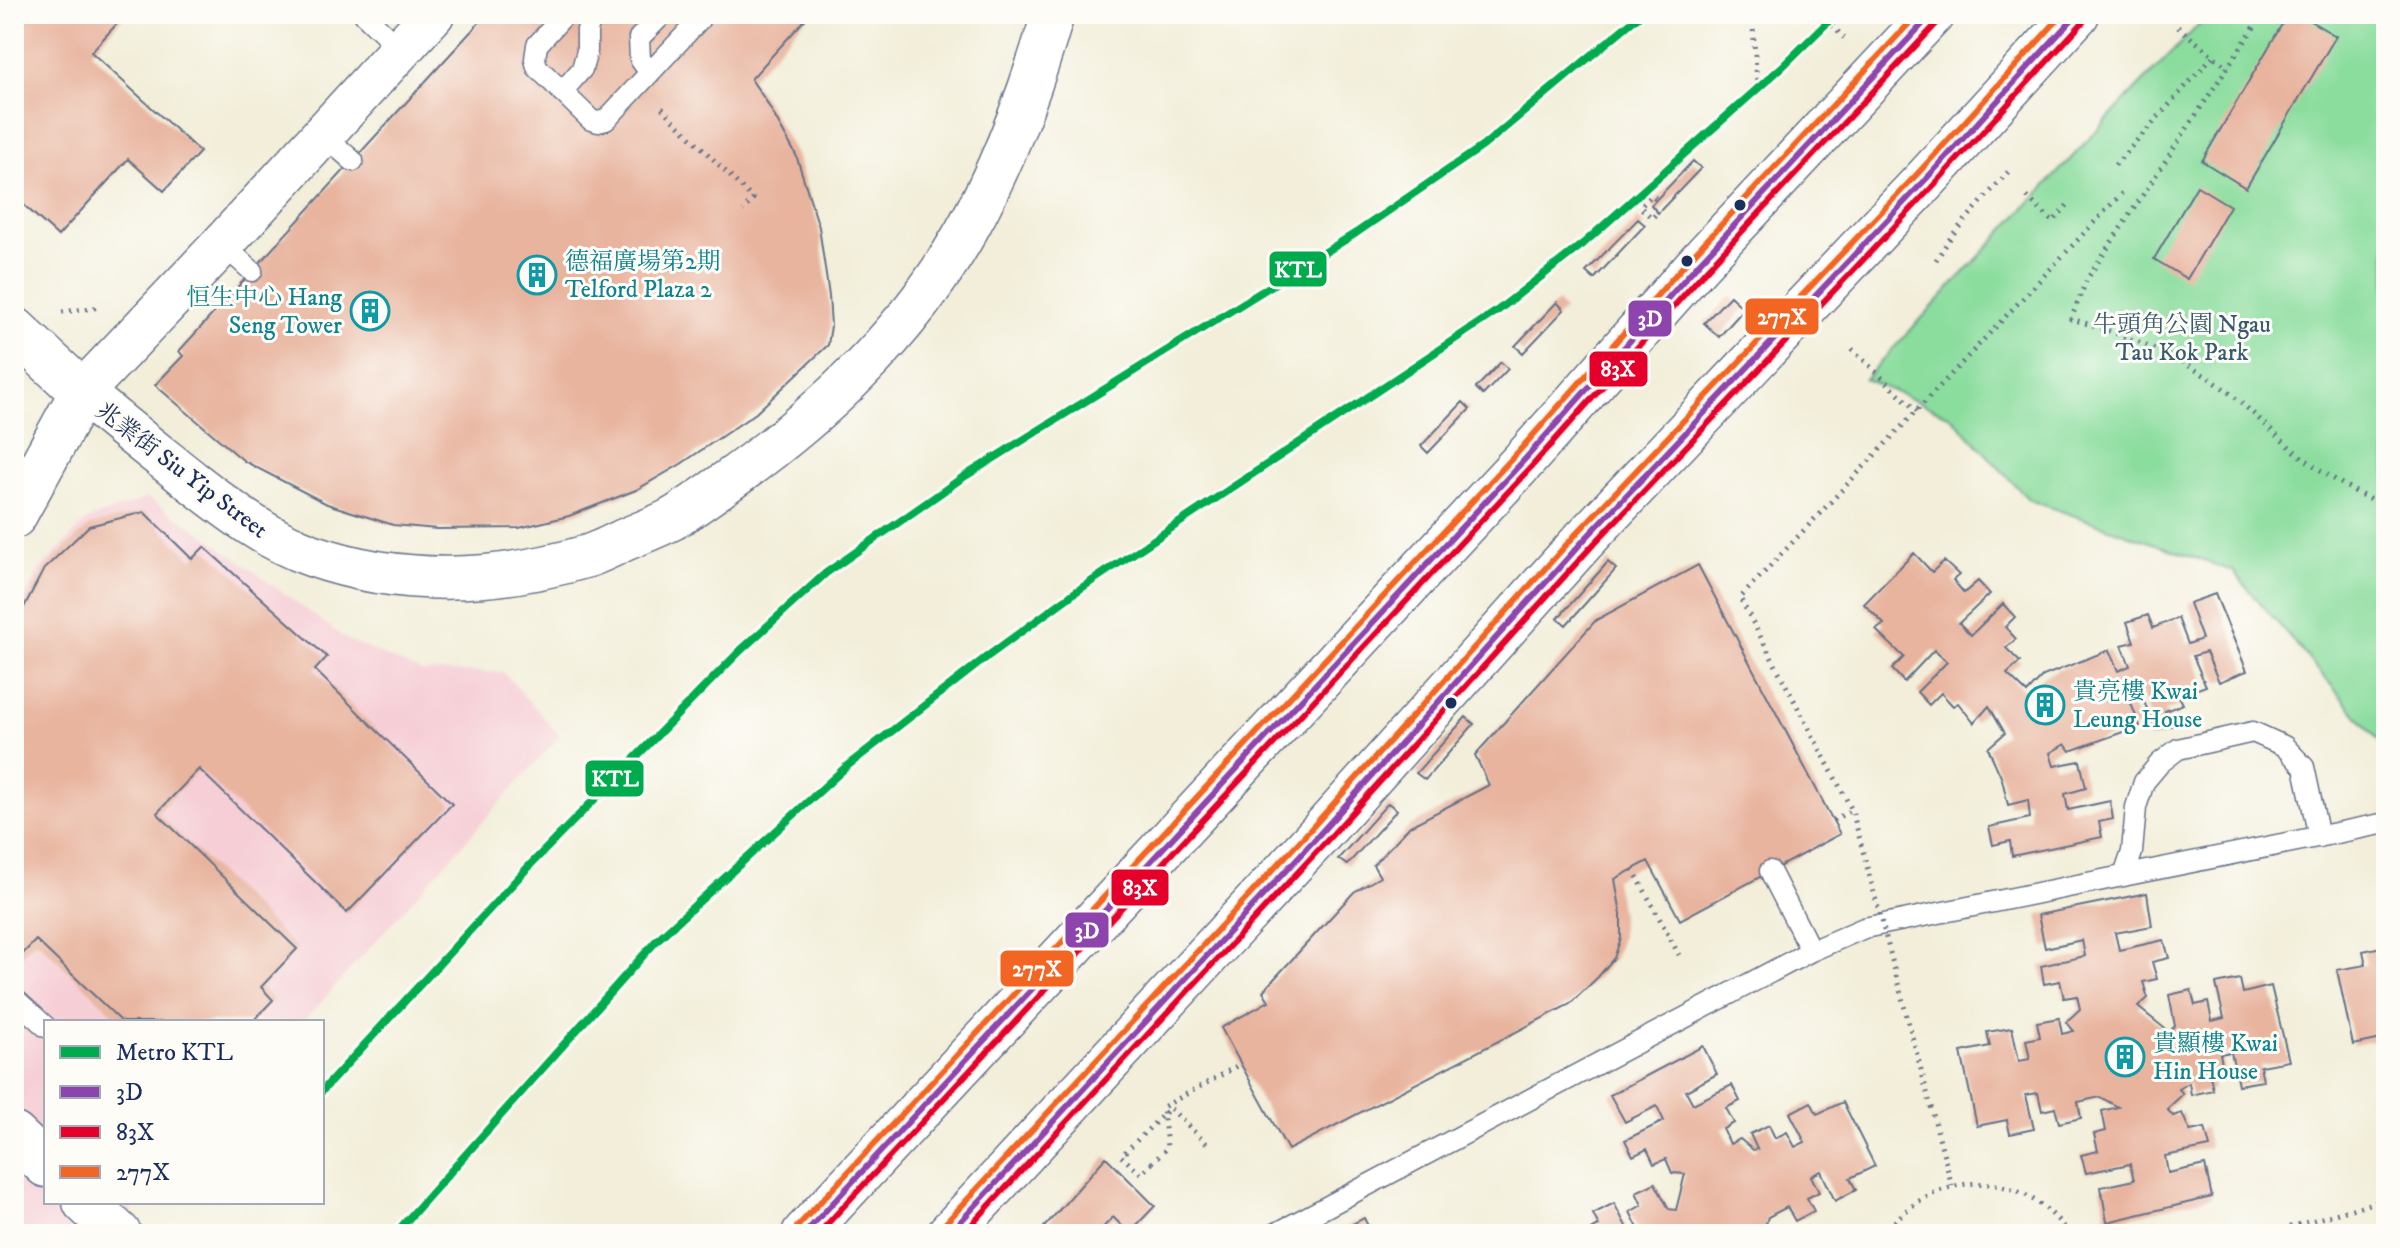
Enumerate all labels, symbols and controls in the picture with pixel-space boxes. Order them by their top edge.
unlabelled marker [1732,197,1748,213]
place label: 德福廣場第2期 Telford Plaza 2 [565,247,721,305]
line badge: KTL [1268,250,1328,288]
unlabelled marker [1679,253,1695,269]
building icon: 德福廣場第2期 Telford Plaza 2 [516,254,558,296]
text: KTL [1274,257,1322,284]
place label: 恒生中心 Hang Seng Tower [186,283,342,341]
building icon: 恒生中心 Hang Seng Tower [349,290,391,332]
line badge: 277X [1744,297,1820,336]
line badge: 3D [1627,299,1673,338]
text: 277X [1757,304,1807,331]
text: 3D [1638,306,1662,333]
park label: 牛頭角公園 Ngau Tau Kok Park [2093,310,2271,368]
line badge: 83X [1588,350,1649,388]
text: 83X [1600,356,1636,383]
street label: 兆業街 Siu Yip Street [89,396,274,546]
place label: 貴亮樓 Kwai Leung House [2073,677,2202,735]
building icon: 貴亮樓 Kwai Leung House [2024,684,2066,726]
unlabelled marker [1443,695,1459,711]
line badge: KTL [584,759,645,798]
text: KTL [591,766,639,793]
line badge: 83X [1110,868,1170,907]
text: 83X [1122,875,1158,902]
line badge: 3D [1064,911,1110,949]
text: 3D [1075,918,1099,945]
line badge: 277X [999,949,1075,988]
text: 277X [1012,956,1062,983]
legend [44,1020,324,1204]
place label: 貴顯樓 Kwai Hin House [2153,1029,2278,1087]
building icon: 貴顯樓 Kwai Hin House [2104,1036,2146,1078]
text: Metro KTL [116,1038,233,1068]
text: 3D [116,1078,143,1108]
text: 83X [116,1118,154,1148]
text: 277X [116,1158,170,1188]

